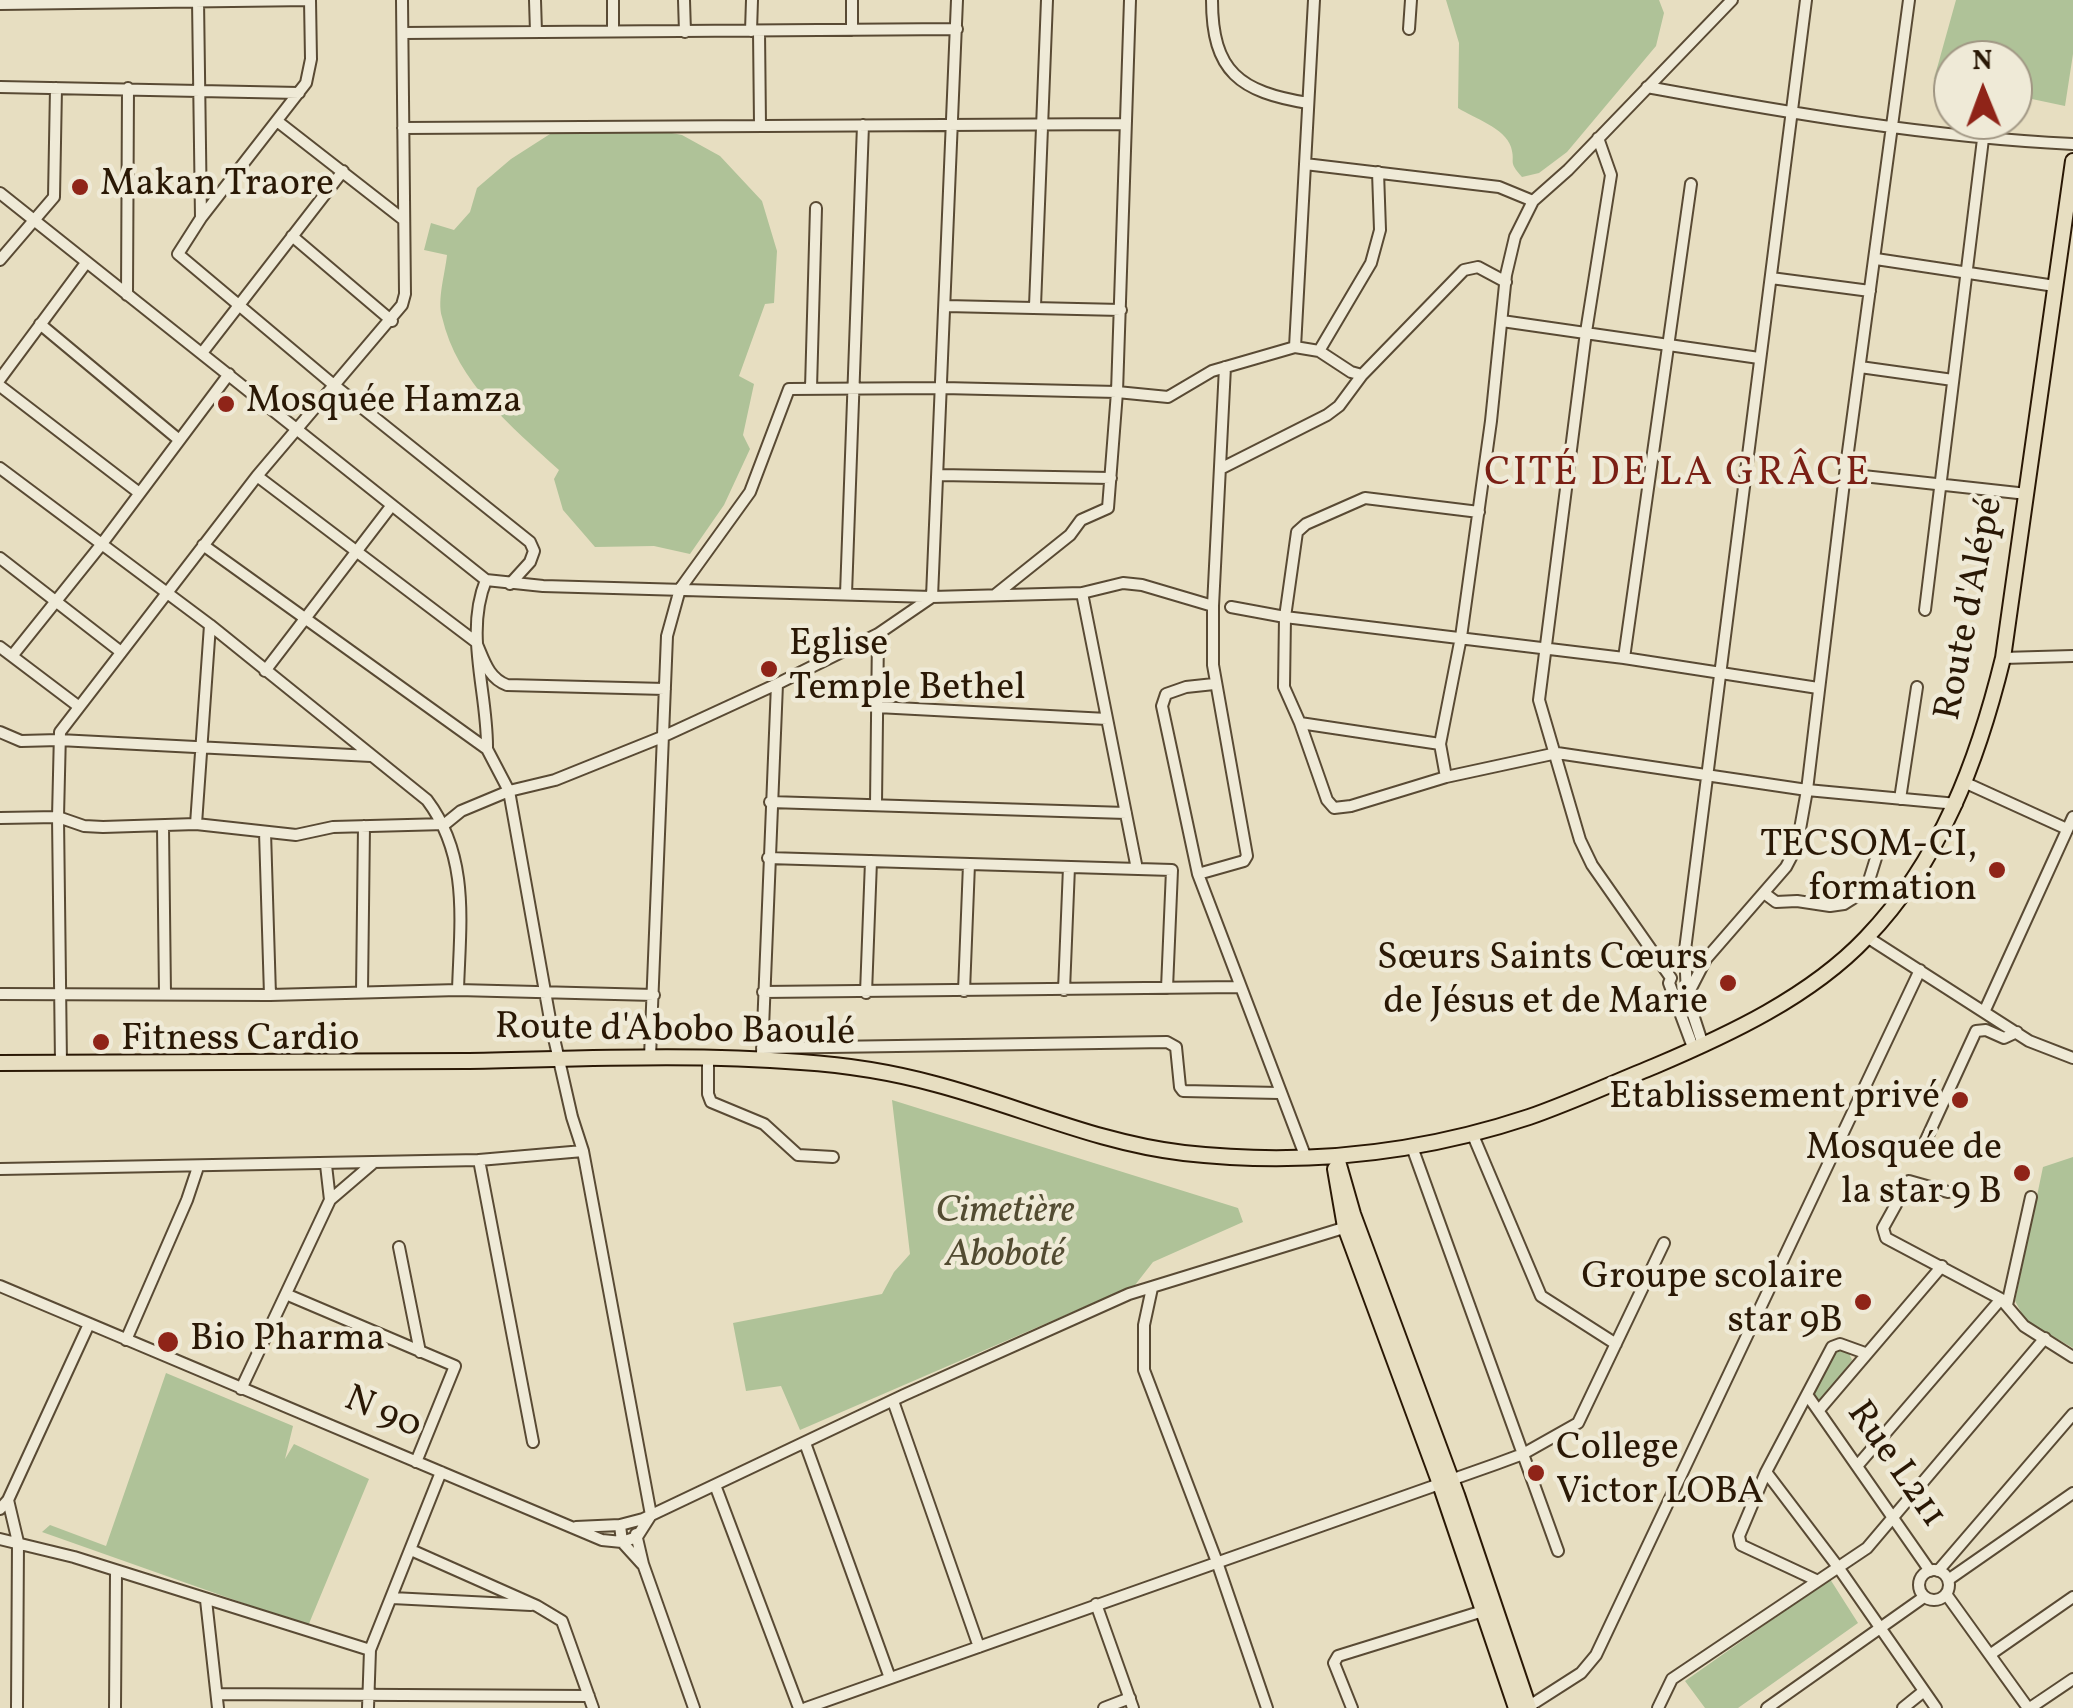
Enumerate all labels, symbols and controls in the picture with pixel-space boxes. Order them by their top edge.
north arrow [1933,40,2033,140]
text: N [1972,42,1993,81]
place label: Makan Traore [100,164,334,210]
marker: Makan Traore [69,176,91,198]
place label: Mosquée Hamza [246,381,522,427]
marker: Mosquée Hamza [215,393,237,415]
district label: CITÉ DE LA GRÂCE [1484,453,1872,501]
street label: Route d'Alépé [1928,493,2016,725]
place label: Eglise Temple Bethel [789,624,1026,714]
marker: Eglise Temple Bethel [758,658,780,680]
place label: TECSOM-CI, formation [1760,825,1977,914]
marker: TECSOM-CI, formation [1986,859,2008,881]
place label: Sœurs Saints Cœurs de Jésus et de Marie [1377,938,1708,1028]
marker: Sœurs Saints Cœurs de Jésus et de Marie [1717,972,1739,994]
street label: Route d'Abobo Baoulé [495,1007,855,1059]
place label: Fitness Cardio [121,1019,360,1065]
marker: Fitness Cardio [90,1031,112,1053]
place label: Etablissement privé [1609,1077,1940,1123]
marker: Etablissement privé [1949,1089,1971,1111]
place label: Mosquée de la star 9 B [1806,1128,2002,1218]
marker: Mosquée de la star 9 B [2011,1162,2033,1184]
park label: Cimetière Aboboté [935,1191,1075,1280]
place label: Groupe scolaire star 9B [1582,1257,1843,1346]
marker: Groupe scolaire star 9B [1852,1291,1874,1313]
place label: Bio Pharma [190,1319,385,1365]
marker: Bio Pharma [155,1329,181,1355]
street label: N 90 [337,1379,427,1451]
street label: Rue L211 [1834,1394,1954,1538]
place label: College Victor LOBA [1556,1428,1764,1518]
marker: College Victor LOBA [1525,1462,1547,1484]

